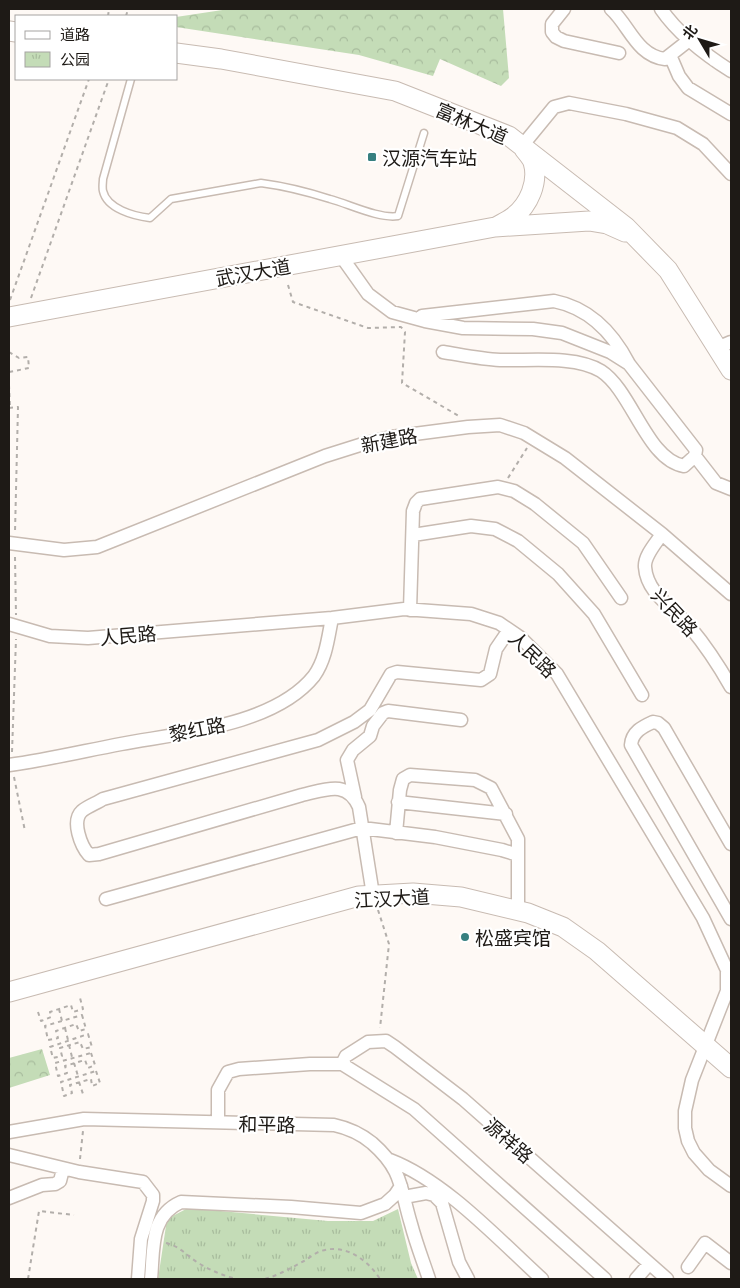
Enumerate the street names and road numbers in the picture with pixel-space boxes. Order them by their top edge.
street label: 富林大道 [431,95,513,151]
street label: 武汉大道 [213,251,293,293]
street label: 新建路 [358,420,420,460]
street label: 兴民路 [645,581,705,643]
street label: 人民路 [98,618,158,652]
street label: 人民路 [502,624,564,684]
street label: 黎红路 [166,709,228,749]
street label: 江汉大道 [353,882,431,914]
street label: 和平路 [238,1109,296,1139]
street label: 源祥路 [478,1110,540,1170]

